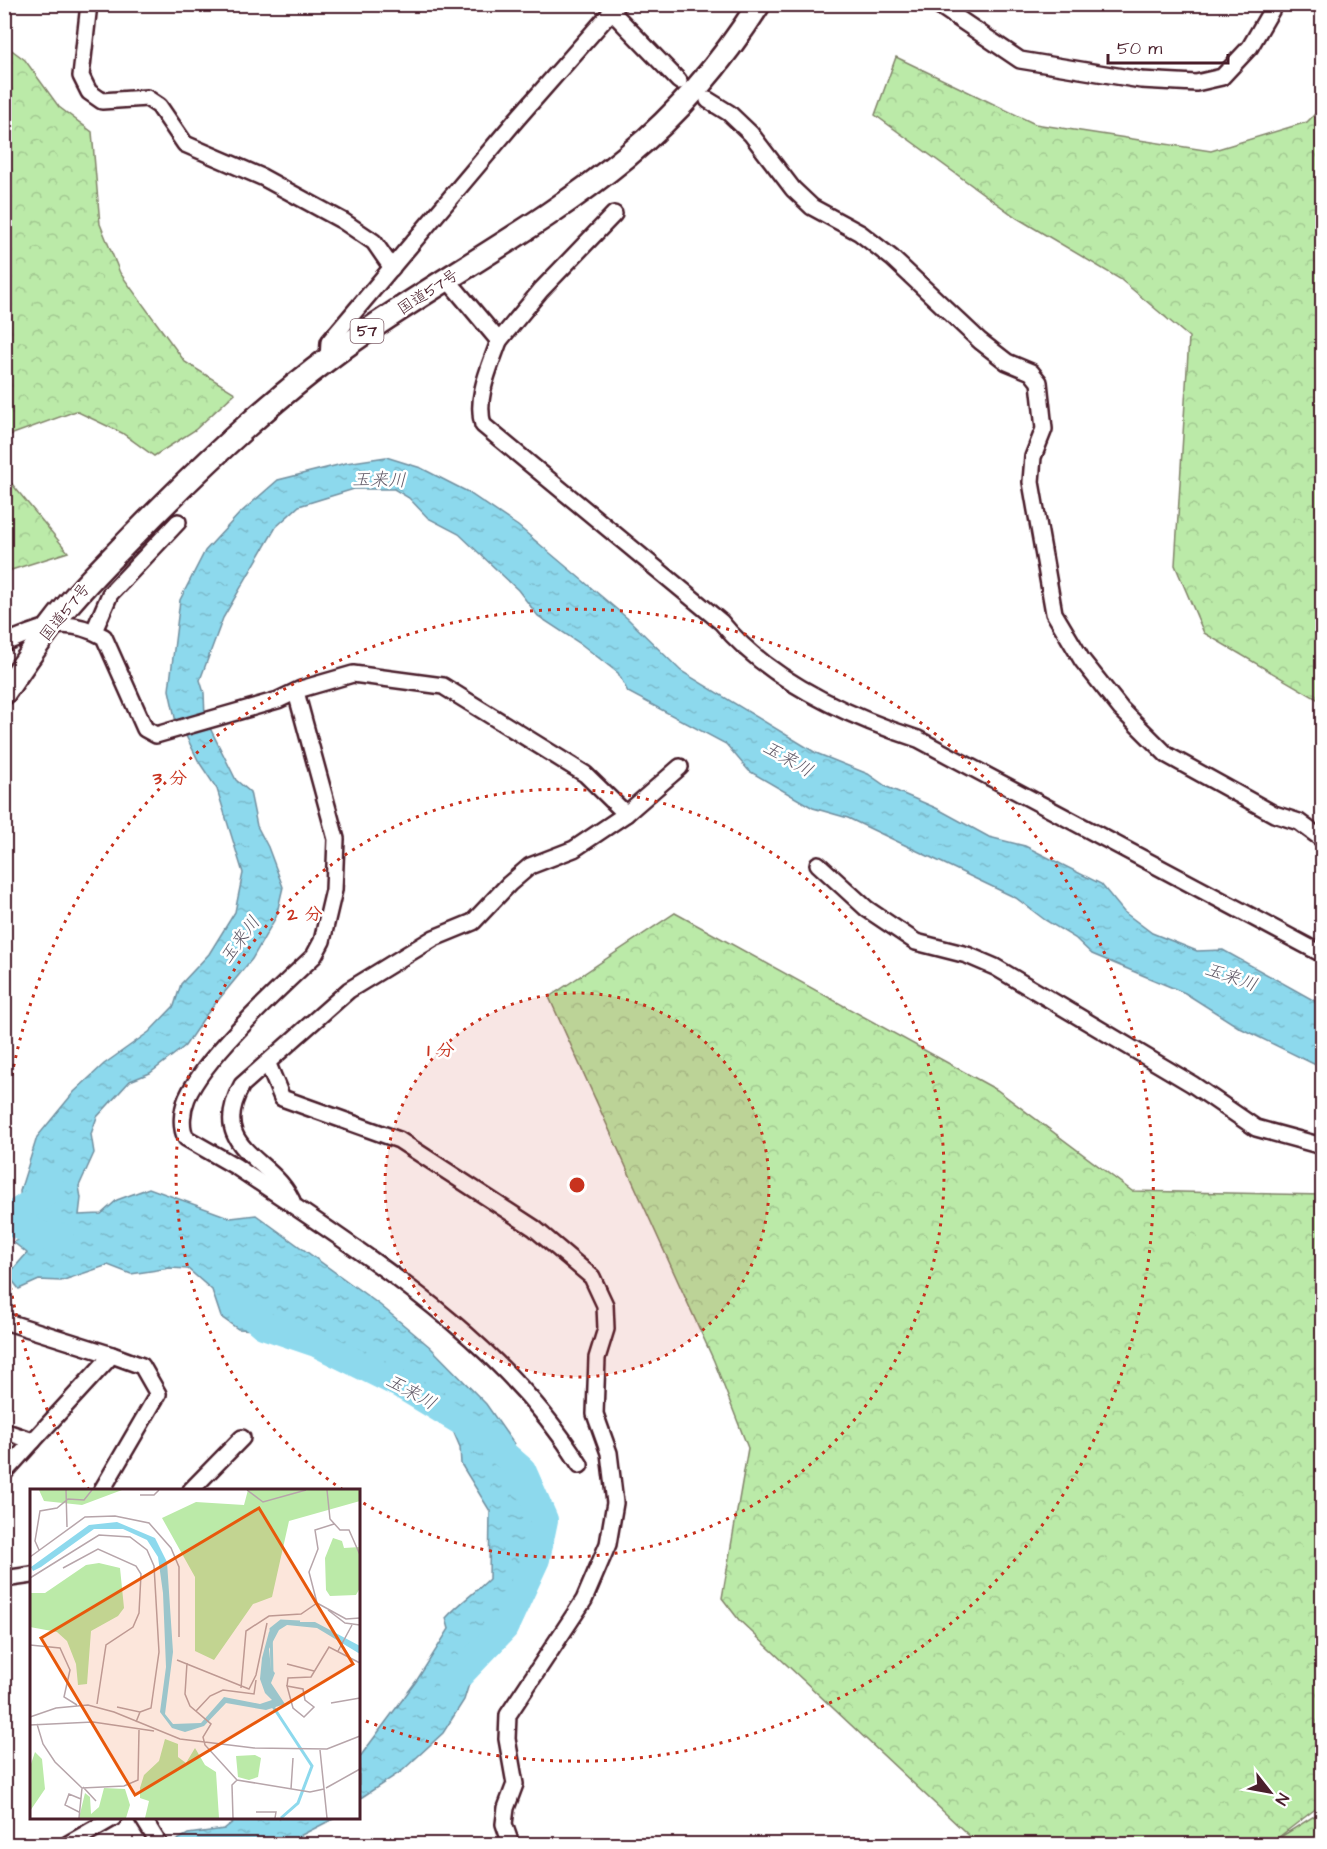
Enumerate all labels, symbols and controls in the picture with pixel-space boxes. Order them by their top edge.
scale bar [1108,27,1228,65]
text: 50 m [1117,36,1162,61]
street label: 国道57号 [393,264,463,320]
road number: 57 [350,319,384,343]
water label: 玉来川 [352,467,406,493]
street label: 国道57号 [35,578,95,646]
water label: 玉来川 [758,735,818,783]
text: 3 分 [152,766,187,791]
text: 2 分 [286,902,323,927]
water label: 玉来川 [214,911,266,969]
water label: 玉来川 [1201,956,1261,998]
text: 1 分 [427,1038,455,1063]
centre of rings [567,1175,587,1195]
water label: 玉来川 [381,1368,441,1416]
inset map [30,1489,360,1819]
north arrow [1240,1762,1300,1822]
text: N [1270,1789,1294,1809]

